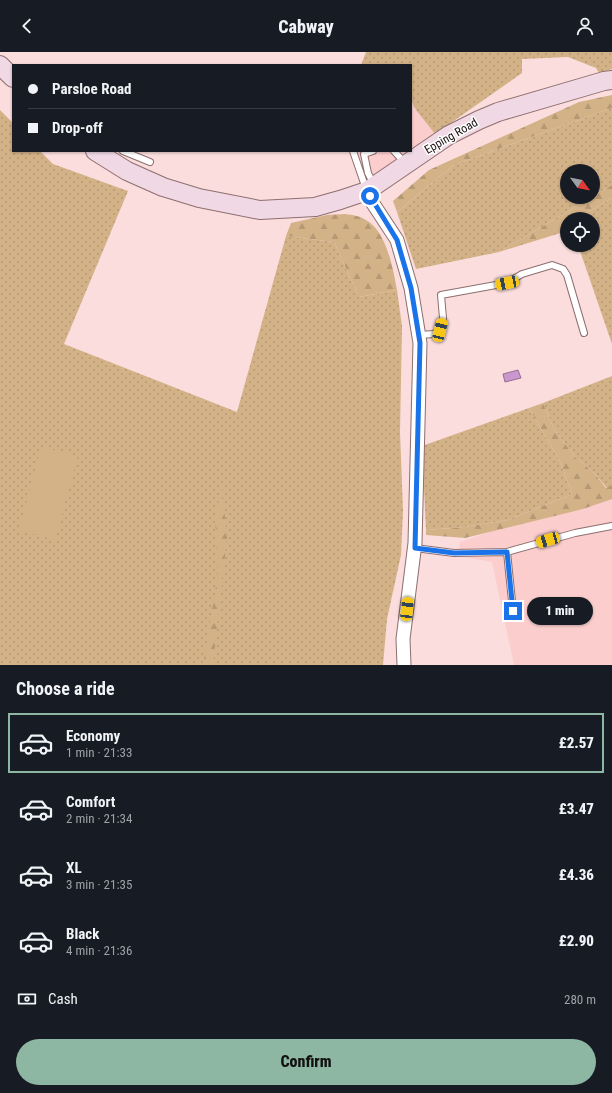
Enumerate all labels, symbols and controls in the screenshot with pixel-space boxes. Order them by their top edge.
icon: back [16,15,38,37]
icon: person [574,15,596,37]
text: Cabway [278,16,334,37]
text: Parsloe Road [52,80,131,98]
street label: Epping Road [422,115,480,157]
text: Drop-off [52,119,103,137]
north arrow [560,164,600,204]
map controls [560,164,600,252]
route start [361,187,379,205]
button: locate [560,212,600,252]
car [494,275,520,291]
car [431,317,449,343]
car [535,531,561,549]
car [400,596,414,622]
callout: 1 min [527,597,593,625]
route end [504,602,522,620]
text: 1 min [546,603,574,618]
text: Choose a ride [16,678,115,699]
icon: car [18,725,54,761]
text: Economy [66,727,120,745]
text: £2.57 [559,734,594,752]
text: 1 min · 21:33 [66,745,132,760]
icon: car [18,791,54,827]
text: Comfort [66,793,115,811]
text: £3.47 [559,800,594,818]
text: 2 min · 21:34 [66,811,132,826]
icon: car [18,857,54,893]
text: XL [66,859,82,877]
text: £4.36 [559,866,594,884]
text: 3 min · 21:35 [66,877,132,892]
icon: car [18,923,54,959]
text: Black [66,925,99,943]
text: £2.90 [559,932,594,950]
text: 4 min · 21:36 [66,943,132,958]
icon: cash [16,988,38,1010]
text: Cash [48,990,78,1008]
text: 280 m [564,992,596,1007]
button: Confirm [16,1039,596,1085]

